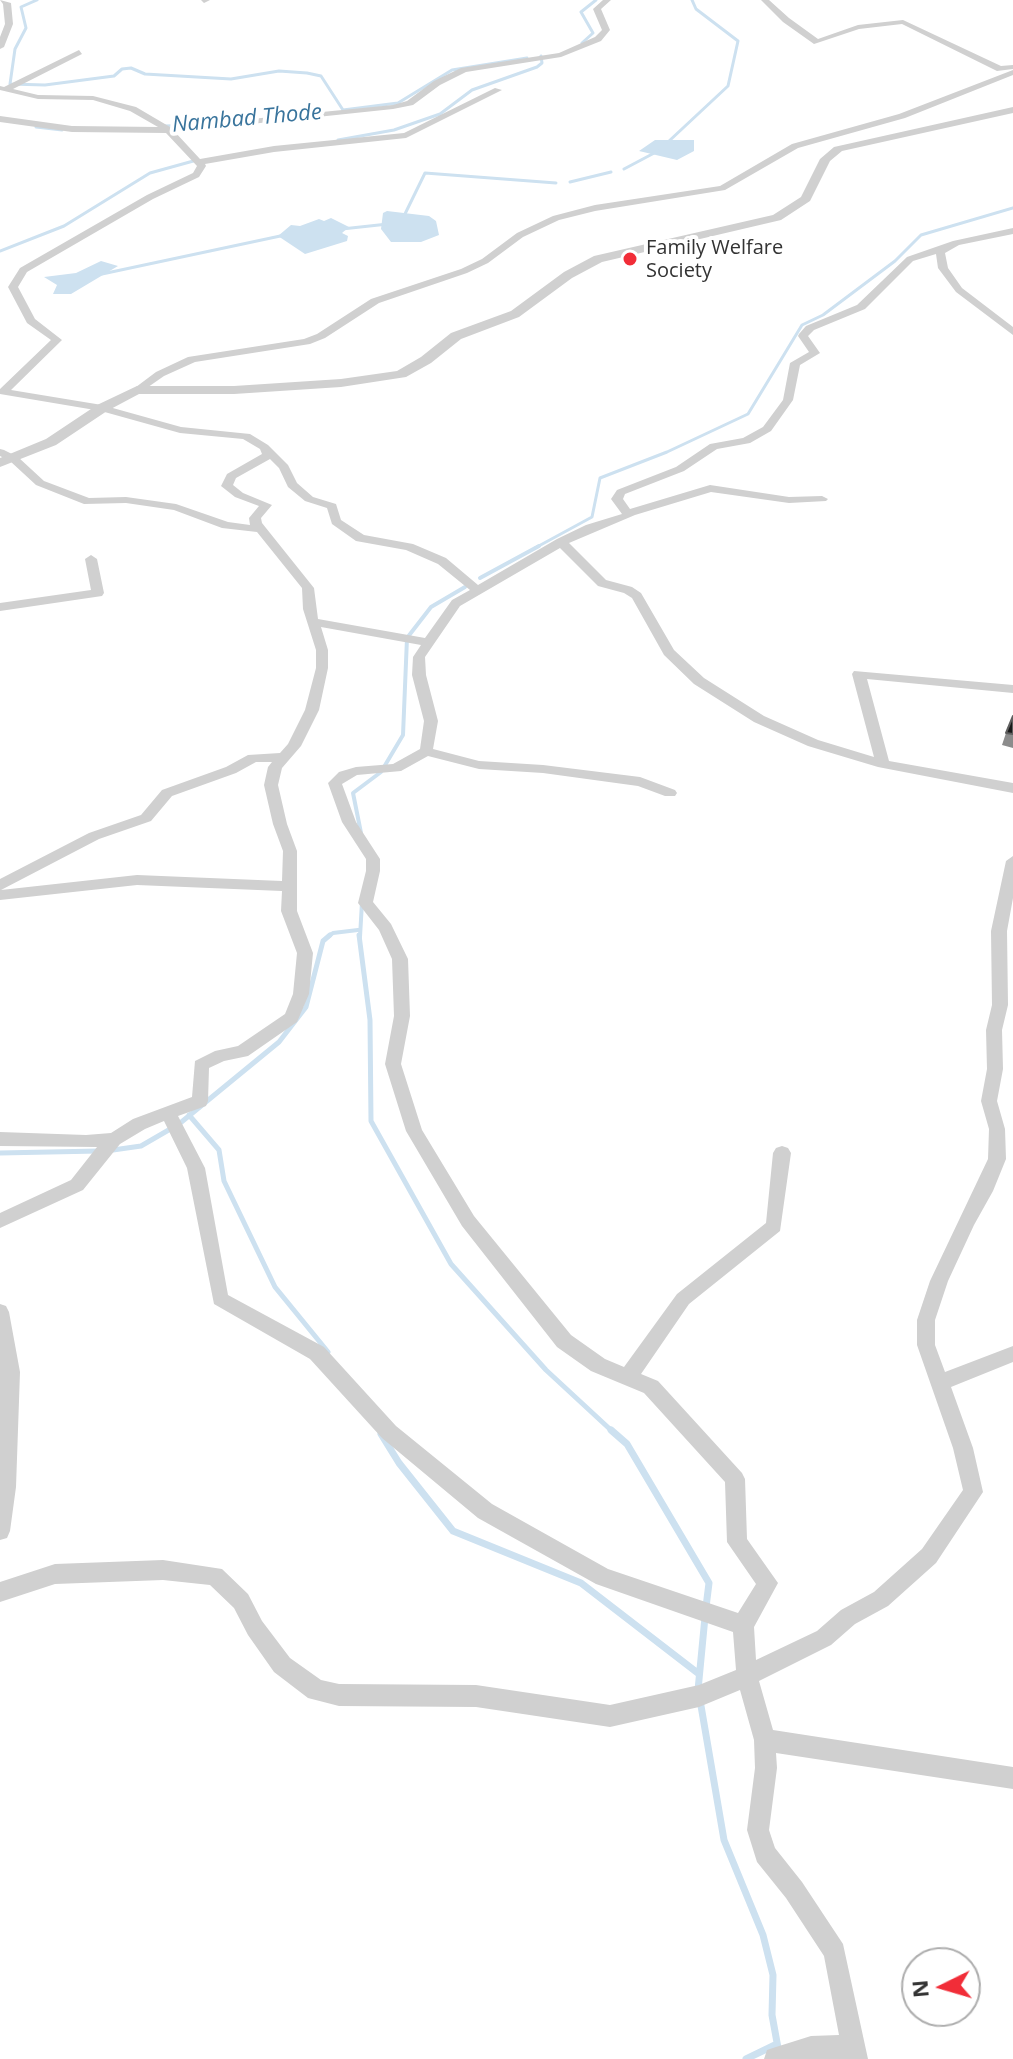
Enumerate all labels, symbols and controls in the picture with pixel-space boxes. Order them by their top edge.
water label: Nambad Thode [171,99,323,139]
place label: Family Welfare Society [646,236,783,283]
marker: Family Welfare Society [621,250,639,268]
north arrow [901,1947,981,2027]
text: N [903,1979,935,1999]

